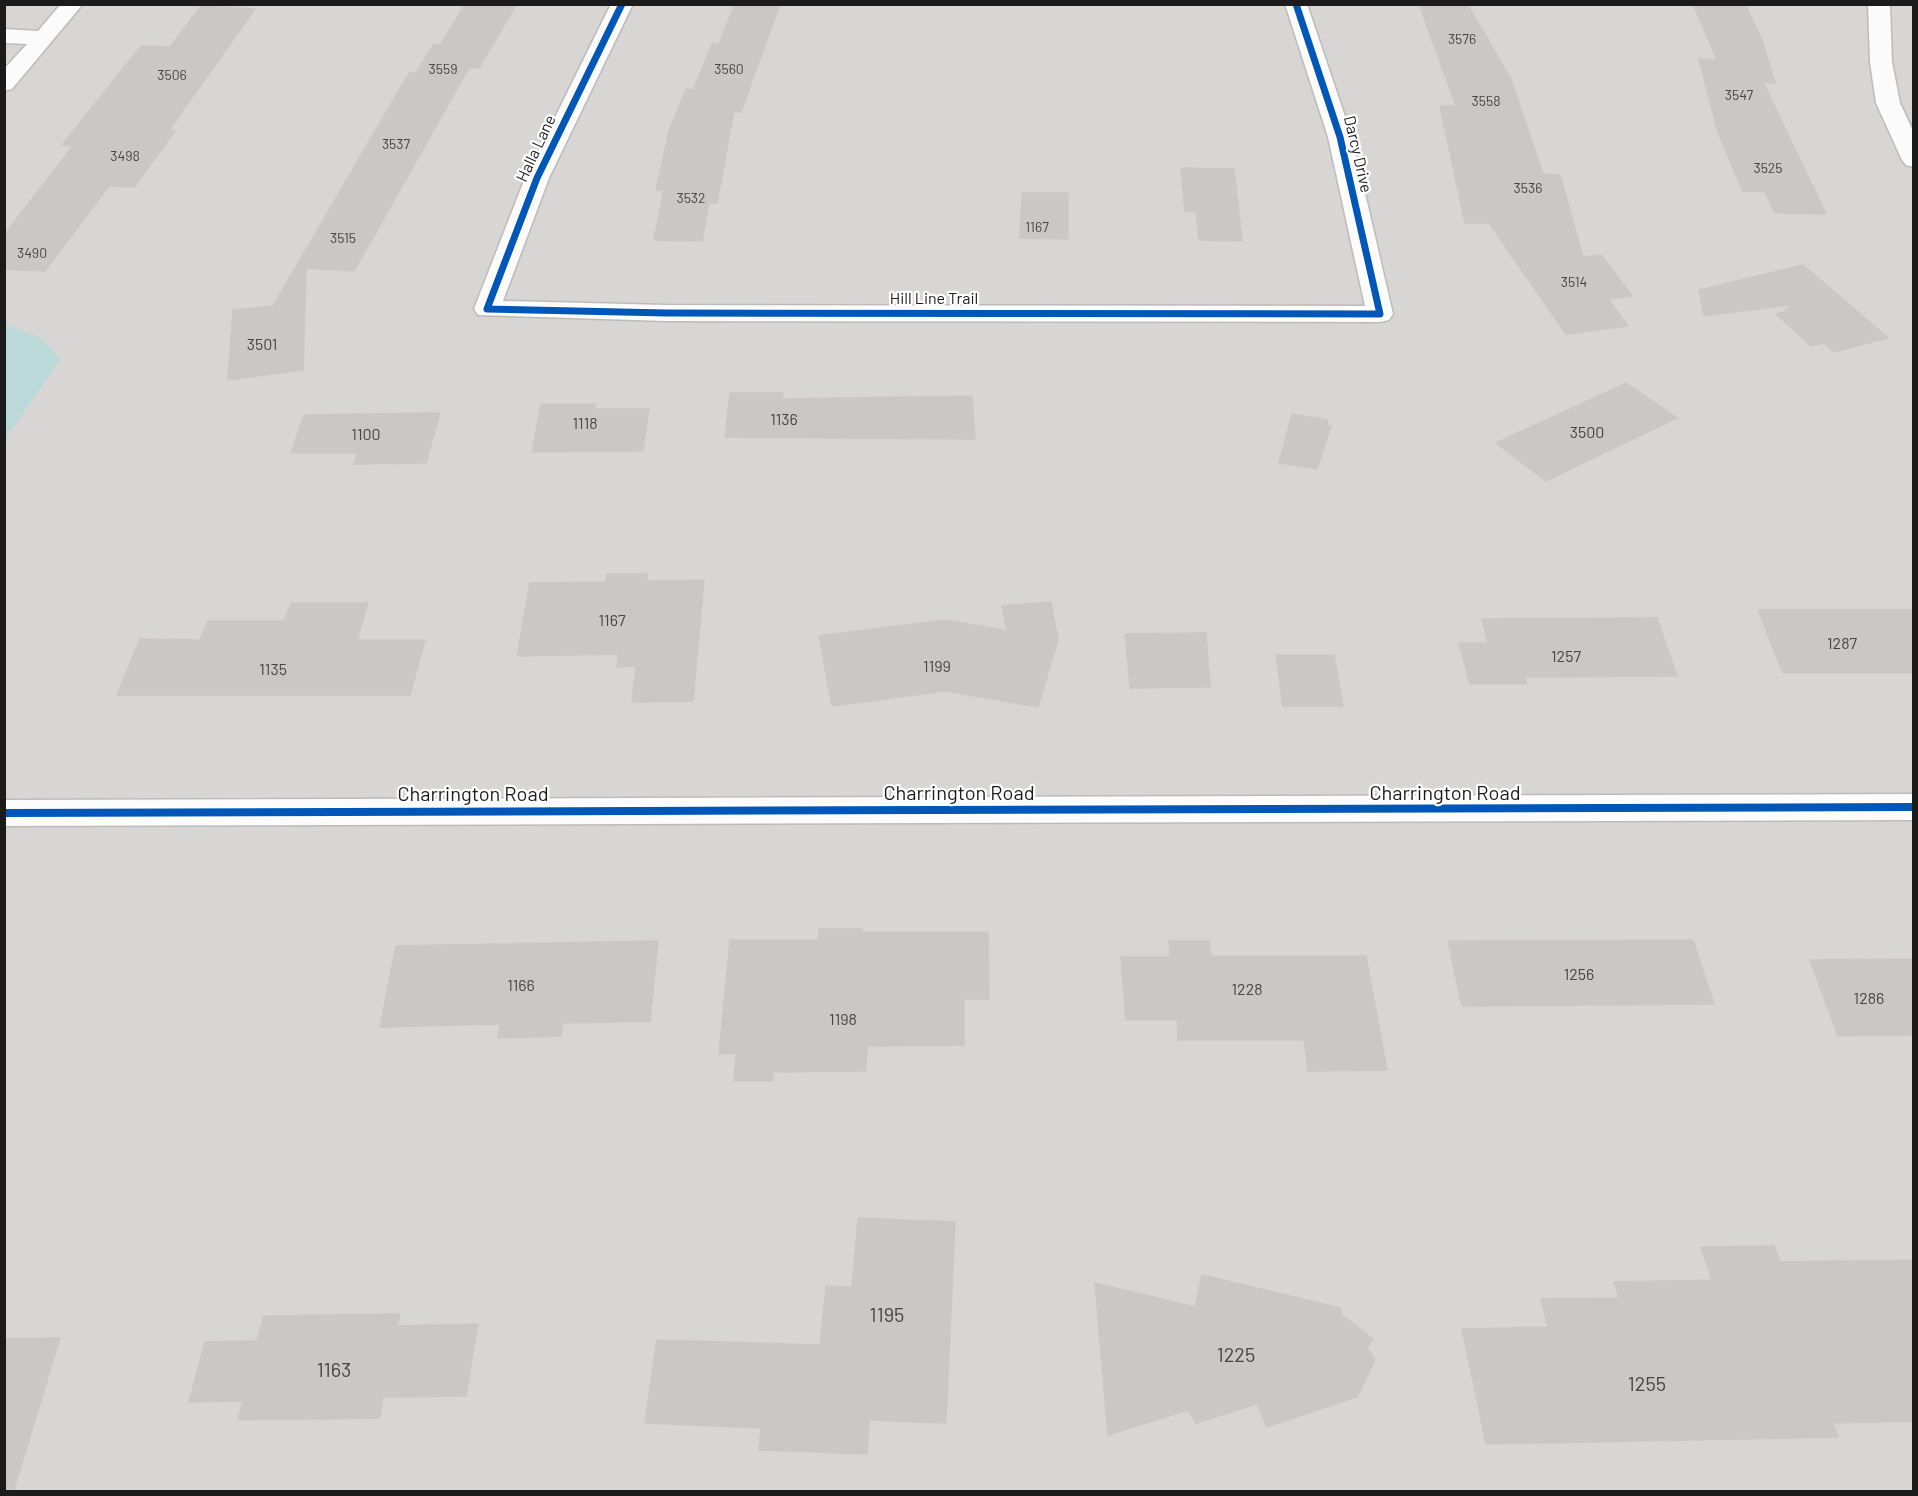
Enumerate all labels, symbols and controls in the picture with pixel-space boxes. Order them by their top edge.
house number: 3576 [1448,30,1476,47]
house number: 3559 [429,60,457,77]
house number: 3560 [714,60,744,77]
house number: 3506 [157,66,187,83]
house number: 3547 [1725,86,1754,103]
house number: 3558 [1472,92,1500,109]
street label: Halla Lane [511,111,559,185]
street label: Darcy Drive [1341,114,1377,194]
house number: 3537 [382,135,410,152]
house number: 3498 [110,147,140,164]
house number: 3525 [1753,159,1783,176]
house number: 3536 [1514,179,1542,196]
house number: 3532 [676,189,706,206]
house number: 1167 [1025,218,1049,235]
house number: 3515 [330,229,356,246]
house number: 3490 [17,244,47,261]
house number: 3514 [1561,273,1587,290]
street label: Hill Line Trail [890,288,978,307]
house number: 3501 [247,334,277,353]
house number: 1136 [770,409,798,428]
house number: 1118 [572,413,598,432]
house number: 3500 [1570,422,1604,441]
house number: 1100 [351,424,381,443]
house number: 1167 [598,610,626,629]
house number: 1287 [1827,633,1857,652]
house number: 1257 [1551,646,1581,665]
house number: 1199 [923,656,951,675]
house number: 1135 [259,659,287,678]
street label: Charrington Road [883,780,1035,804]
street label: Charrington Road [1369,780,1521,804]
street label: Charrington Road [397,781,549,805]
house number: 1256 [1564,964,1594,983]
house number: 1166 [507,975,535,994]
house number: 1228 [1231,979,1263,998]
house number: 1286 [1854,988,1884,1007]
house number: 1198 [829,1009,857,1028]
house number: 1195 [870,1302,904,1326]
house number: 1225 [1217,1342,1255,1366]
house number: 1163 [317,1357,351,1381]
house number: 1255 [1628,1371,1666,1395]

